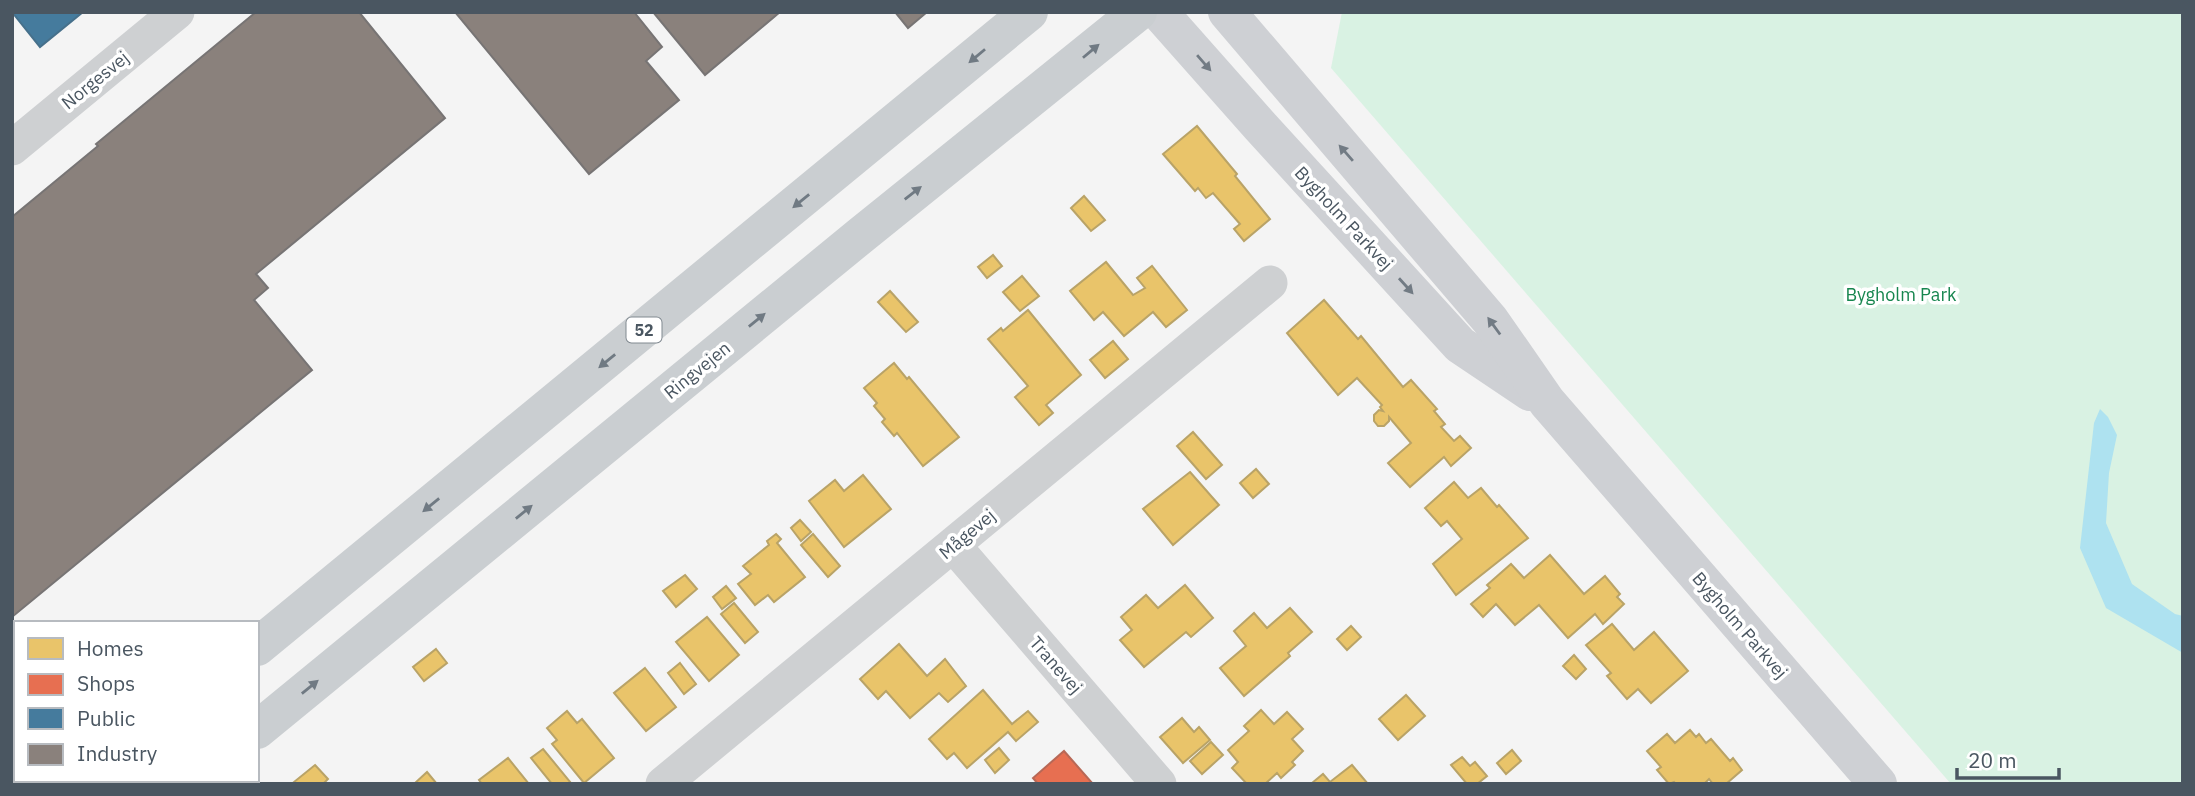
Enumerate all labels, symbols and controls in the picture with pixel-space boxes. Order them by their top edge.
one-way arrow [1081,44,1099,59]
street label: Norgesvej [57,46,133,114]
one-way arrow [968,48,985,63]
one-way arrow [1196,55,1211,72]
one-way arrow [1338,144,1354,162]
street label: Bygholm Parkvej [1290,161,1398,275]
one-way arrow [904,187,922,201]
one-way arrow [793,193,810,208]
one-way arrow [1398,277,1414,295]
park label: Bygholm Park [1845,283,1957,306]
one-way arrow [747,313,765,328]
one-way arrow [1487,317,1501,336]
road number: 52 [626,318,662,342]
street label: Ringvejen [659,336,735,404]
one-way arrow [598,353,615,368]
one-way arrow [422,497,439,512]
one-way arrow [515,504,533,519]
street label: Mågevej [934,504,1000,564]
street label: Bygholm Parkvej [1687,567,1793,683]
legend [14,621,259,782]
street label: Tranevej [1025,632,1087,698]
text: Homes [77,634,144,662]
text: Shops [77,669,135,697]
one-way arrow [301,679,319,694]
text: Public [77,704,135,732]
scale bar [1957,736,2058,780]
text: Industry [77,739,158,767]
text: 20 m [1968,746,2017,774]

